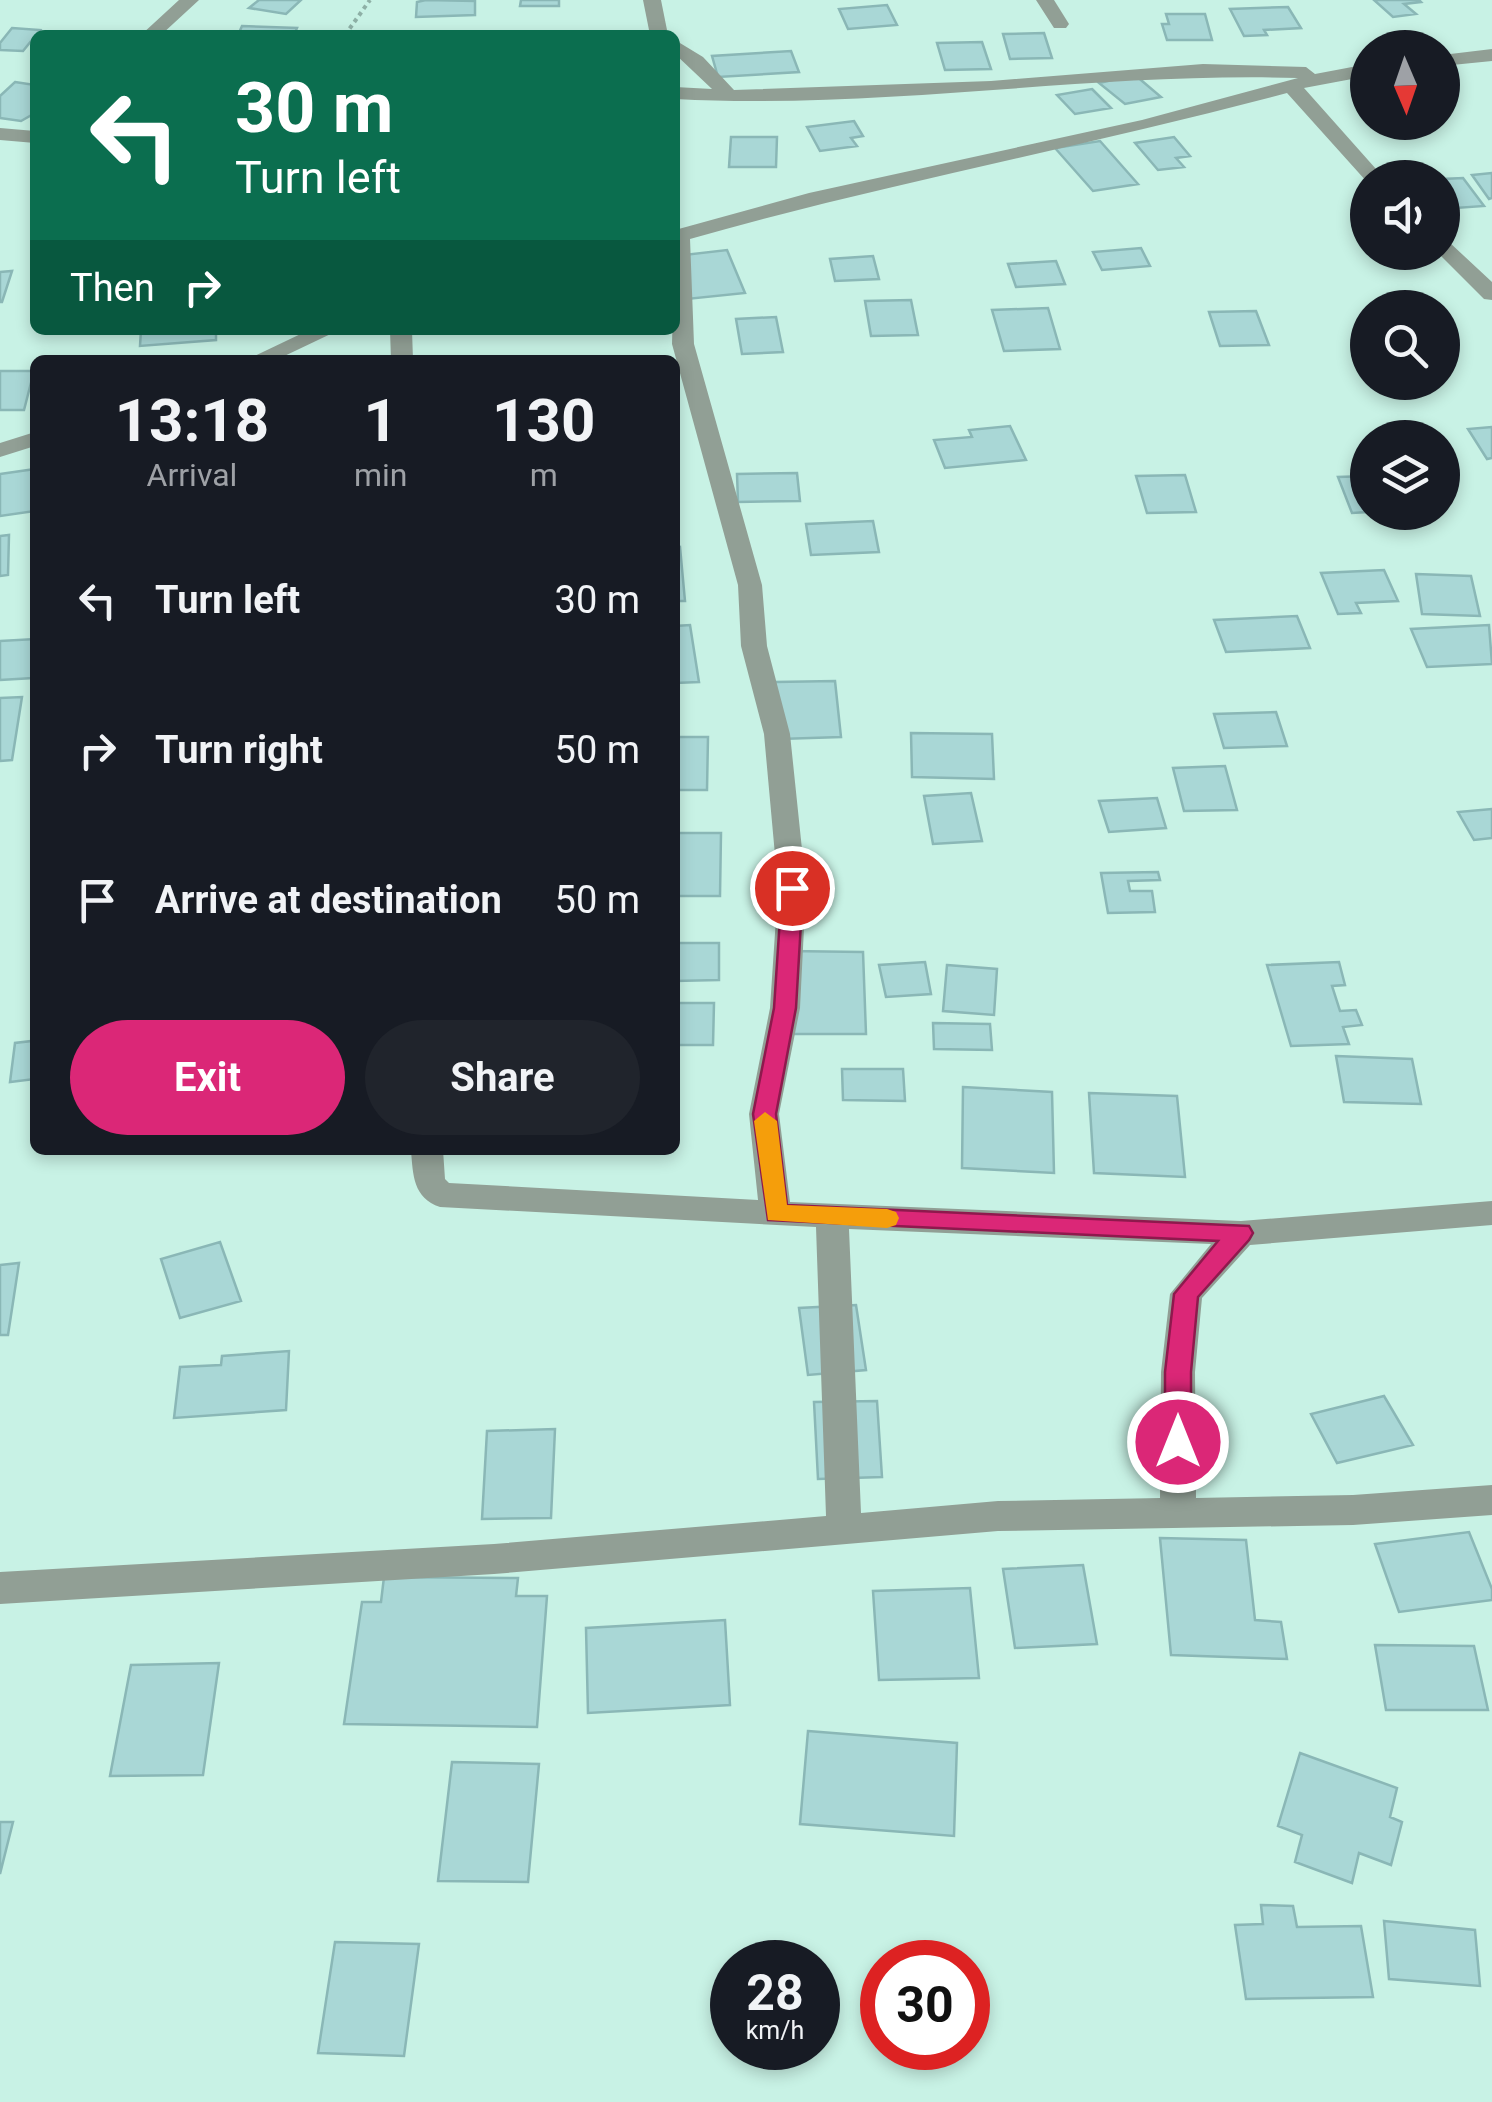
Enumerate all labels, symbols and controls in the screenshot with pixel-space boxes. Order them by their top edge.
north arrow [1350,30,1460,140]
map controls [1350,30,1460,530]
text: 30 m [235,67,393,149]
icon: left [70,70,200,200]
text: Turn left [235,151,401,204]
button: sound [1350,160,1460,270]
icon: right [175,260,230,315]
text: Then [70,266,155,310]
button: search [1350,290,1460,400]
text: 13:18 [115,385,269,456]
text: 1 [363,385,398,456]
text: 130 [492,385,595,456]
button: layers [1350,420,1460,530]
text: Arrival [147,456,237,494]
text: min [354,456,407,494]
text: m [530,456,558,494]
icon: left [70,573,125,628]
text: Turn left [155,578,300,622]
text: 30 m [555,578,640,622]
icon: right [70,723,125,778]
text: Turn right [155,728,323,772]
text: 50 m [555,728,640,772]
pin [750,846,835,931]
icon: arrive [765,861,820,916]
icon: arrive [70,873,125,928]
text: Arrive at destination [155,878,502,922]
text: 50 m [555,878,640,922]
button: Exit [70,1020,345,1135]
button: Share [365,1020,640,1135]
position arrow [1126,1390,1230,1494]
speed limit sign: 30 [860,1940,990,2070]
text: 28 [746,1964,804,2022]
text: km/h [746,2016,804,2045]

